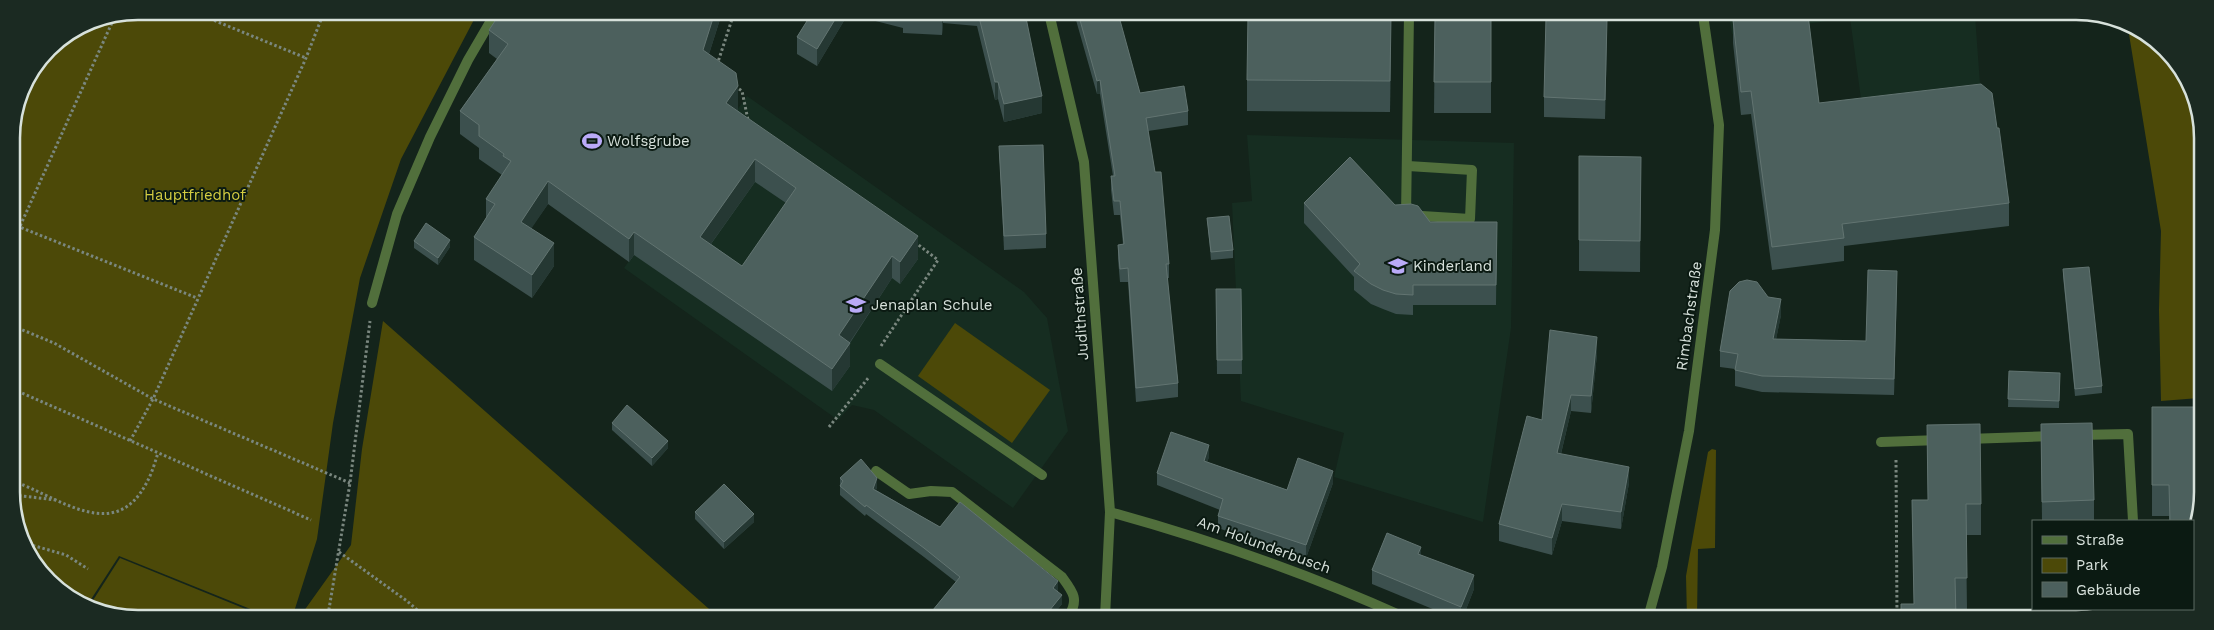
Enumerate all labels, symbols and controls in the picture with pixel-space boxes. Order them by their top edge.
sports icon: Wolfsgrube [581,130,603,152]
place label: Wolfsgrube [607,132,690,150]
park label: Hauptfriedhof [144,186,246,204]
school or university icon: Kinderland [1387,255,1409,277]
place label: Kinderland [1413,257,1492,275]
street label: Rimbachstraße [1672,260,1706,372]
street label: Judithstraße [1068,267,1092,361]
school or university icon: Jenaplan Schule [845,294,867,316]
place label: Jenaplan Schule [871,296,993,314]
street label: Am Holunderbusch [1195,512,1333,578]
legend [2032,520,2194,610]
text: Straße [2076,531,2124,549]
text: Park [2076,556,2109,574]
text: Gebäude [2076,581,2141,599]

